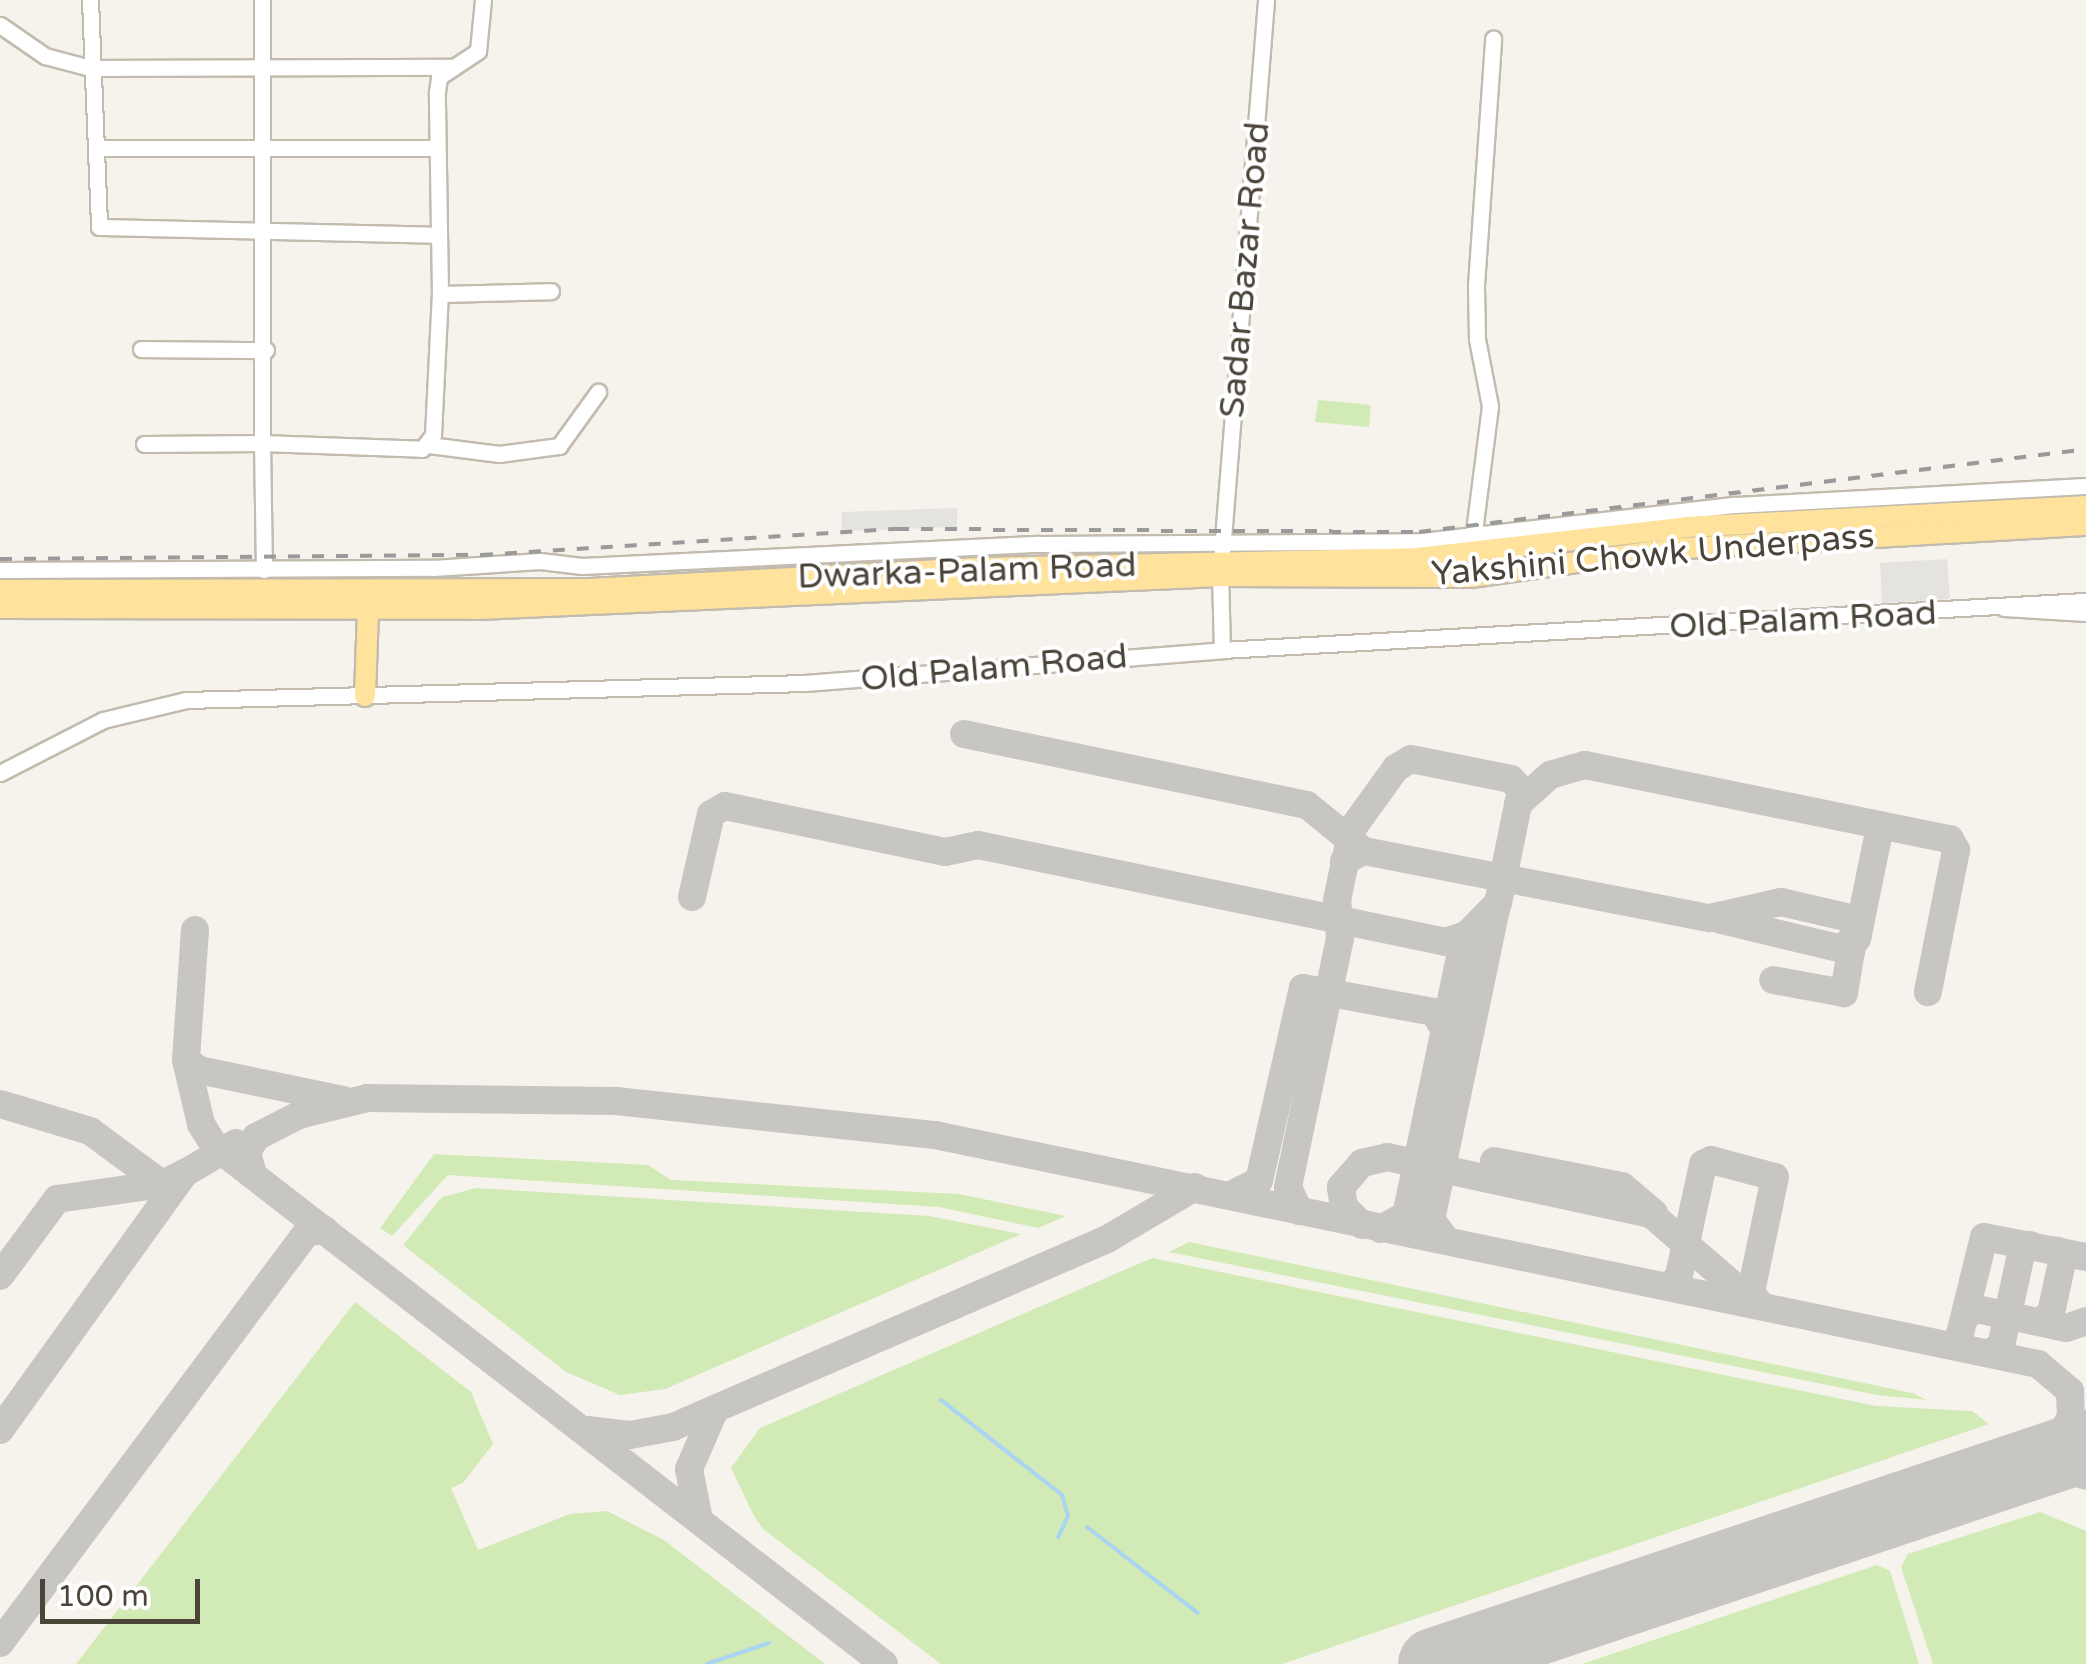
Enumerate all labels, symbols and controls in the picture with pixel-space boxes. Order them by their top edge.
street label: Sadar Bazar Road [1211,120,1279,420]
street label: Yakshini Chowk Underpass [1430,515,1876,595]
street label: Dwarka-Palam Road [797,544,1137,598]
street label: Old Palam Road [1668,592,1938,648]
street label: Old Palam Road [859,635,1129,701]
scale bar [45,1559,205,1621]
text: 100 m [57,1578,149,1615]

